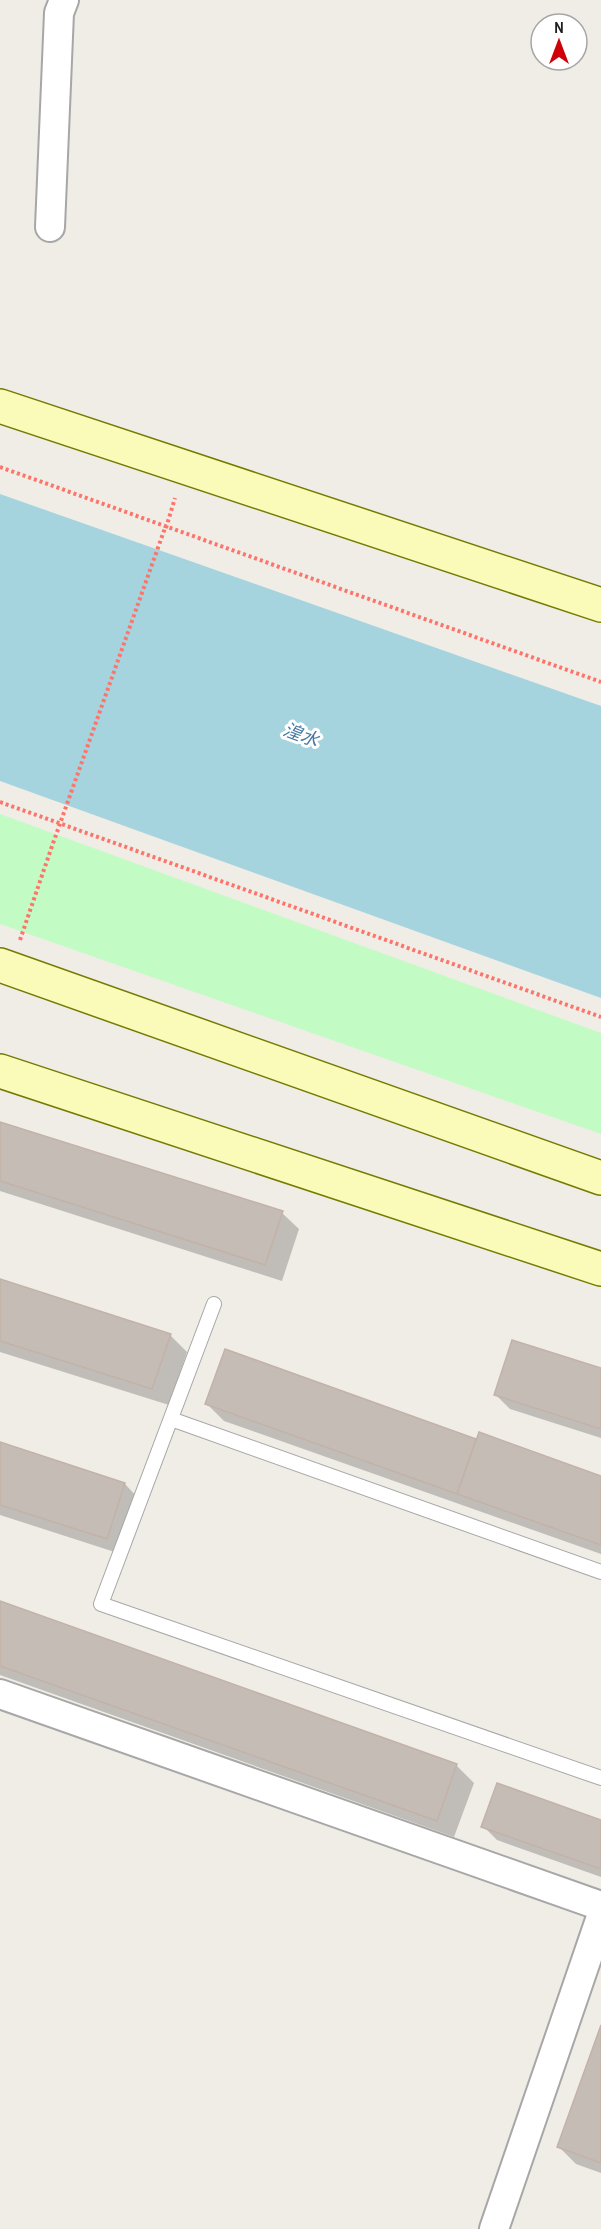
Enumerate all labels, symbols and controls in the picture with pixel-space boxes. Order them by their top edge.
north arrow [529,12,589,72]
text: N [554,16,564,38]
water label: 湟水 [280,717,323,753]

